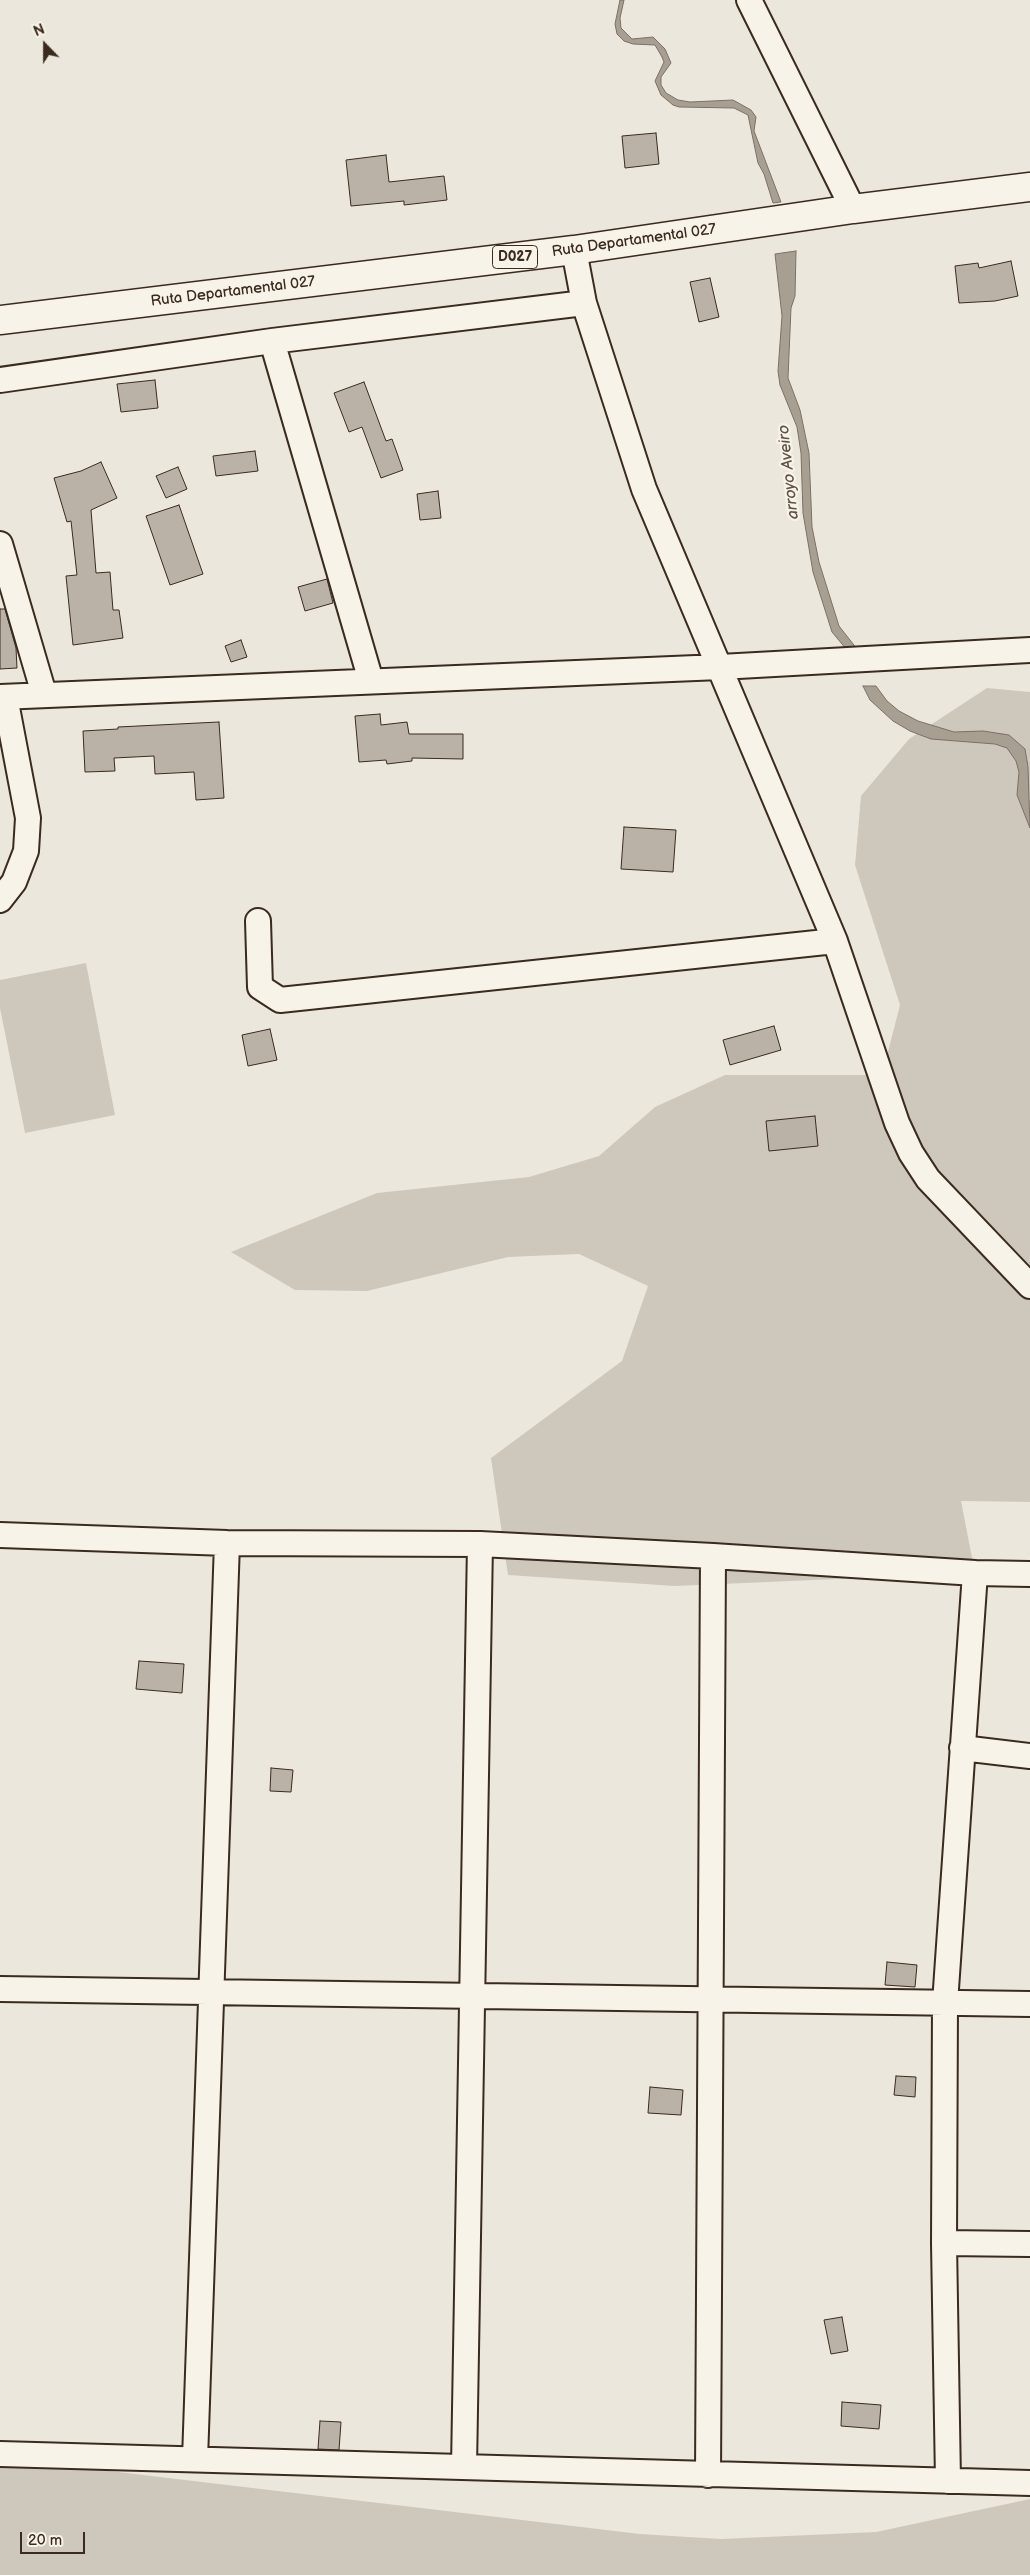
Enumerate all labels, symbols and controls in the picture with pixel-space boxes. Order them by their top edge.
north arrow [20,20,70,70]
text: N [31,21,47,40]
street label: Ruta Departamental 027 [551,221,717,261]
road number: D027 [492,246,538,268]
street label: Ruta Departamental 027 [150,273,316,311]
water label: arroyo Aveiro [774,424,804,520]
scale bar [22,2522,88,2554]
text: 20 m [28,2531,62,2550]

